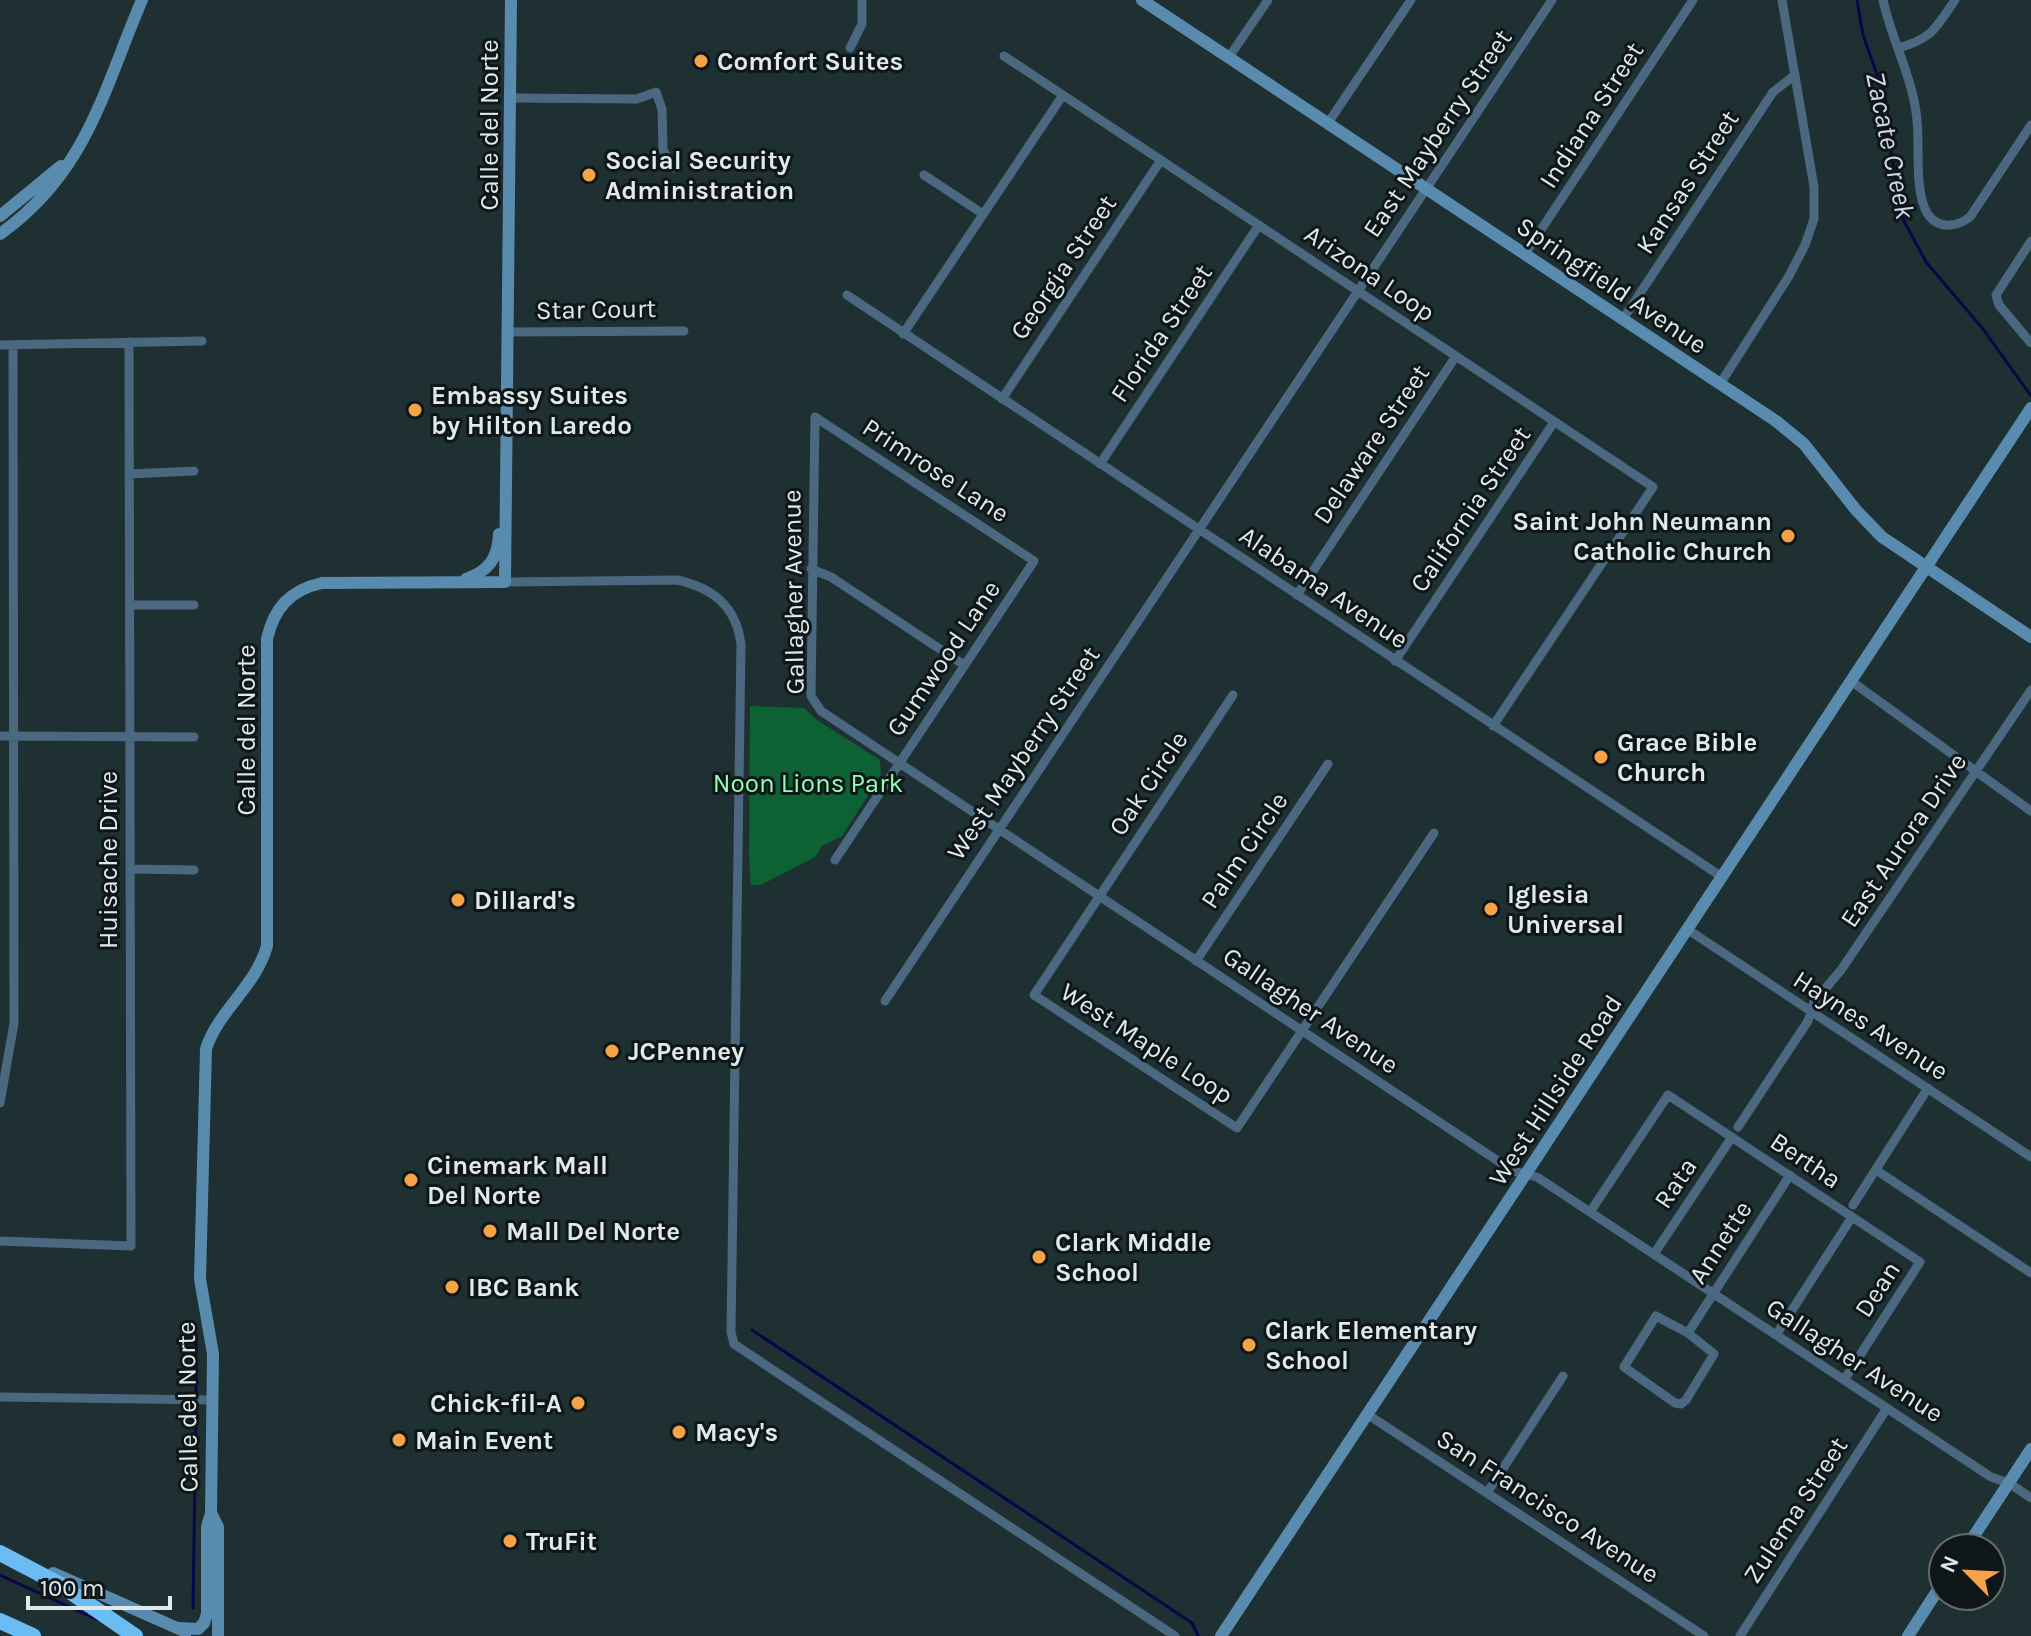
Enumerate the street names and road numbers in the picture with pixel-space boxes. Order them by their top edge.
street label: East Mayberry Street [1356,23,1519,243]
street label: Indiana Street [1533,36,1650,194]
street label: Calle del Norte [474,39,505,211]
street label: Kansas Street [1629,104,1745,260]
street label: Georgia Street [1004,189,1123,345]
street label: Springfield Avenue [1511,210,1713,361]
street label: Arizona Loop [1299,218,1441,328]
street label: Florida Street [1104,258,1219,408]
street label: Star Court [536,293,657,326]
street label: Delaware Street [1307,359,1436,530]
street label: Primrose Lane [857,412,1015,529]
street label: California Street [1404,420,1537,598]
street label: Gallagher Avenue [776,489,811,695]
street label: Alabama Avenue [1234,520,1414,655]
street label: Gumwood Lane [880,575,1007,742]
street label: West Mayberry Street [940,640,1107,866]
street label: Calle del Norte [231,644,262,816]
street label: Oak Circle [1102,725,1195,841]
street label: East Aurora Drive [1834,747,1973,933]
street label: Huisache Drive [93,771,124,949]
street label: Palm Circle [1194,786,1295,914]
street label: Gallagher Avenue [1217,940,1404,1081]
street label: Haynes Avenue [1788,964,1954,1087]
street label: West Maple Loop [1055,976,1239,1111]
street label: West Hillside Road [1482,989,1629,1191]
street label: Bertha [1764,1126,1847,1195]
street label: Rata [1647,1152,1703,1214]
street label: Annette [1682,1195,1759,1290]
street label: Dean [1848,1255,1907,1323]
street label: Gallagher Avenue [1760,1292,1949,1429]
street label: Calle del Norte [171,1321,204,1493]
street label: San Francisco Avenue [1431,1423,1665,1590]
street label: Zulema Street [1737,1431,1854,1589]

